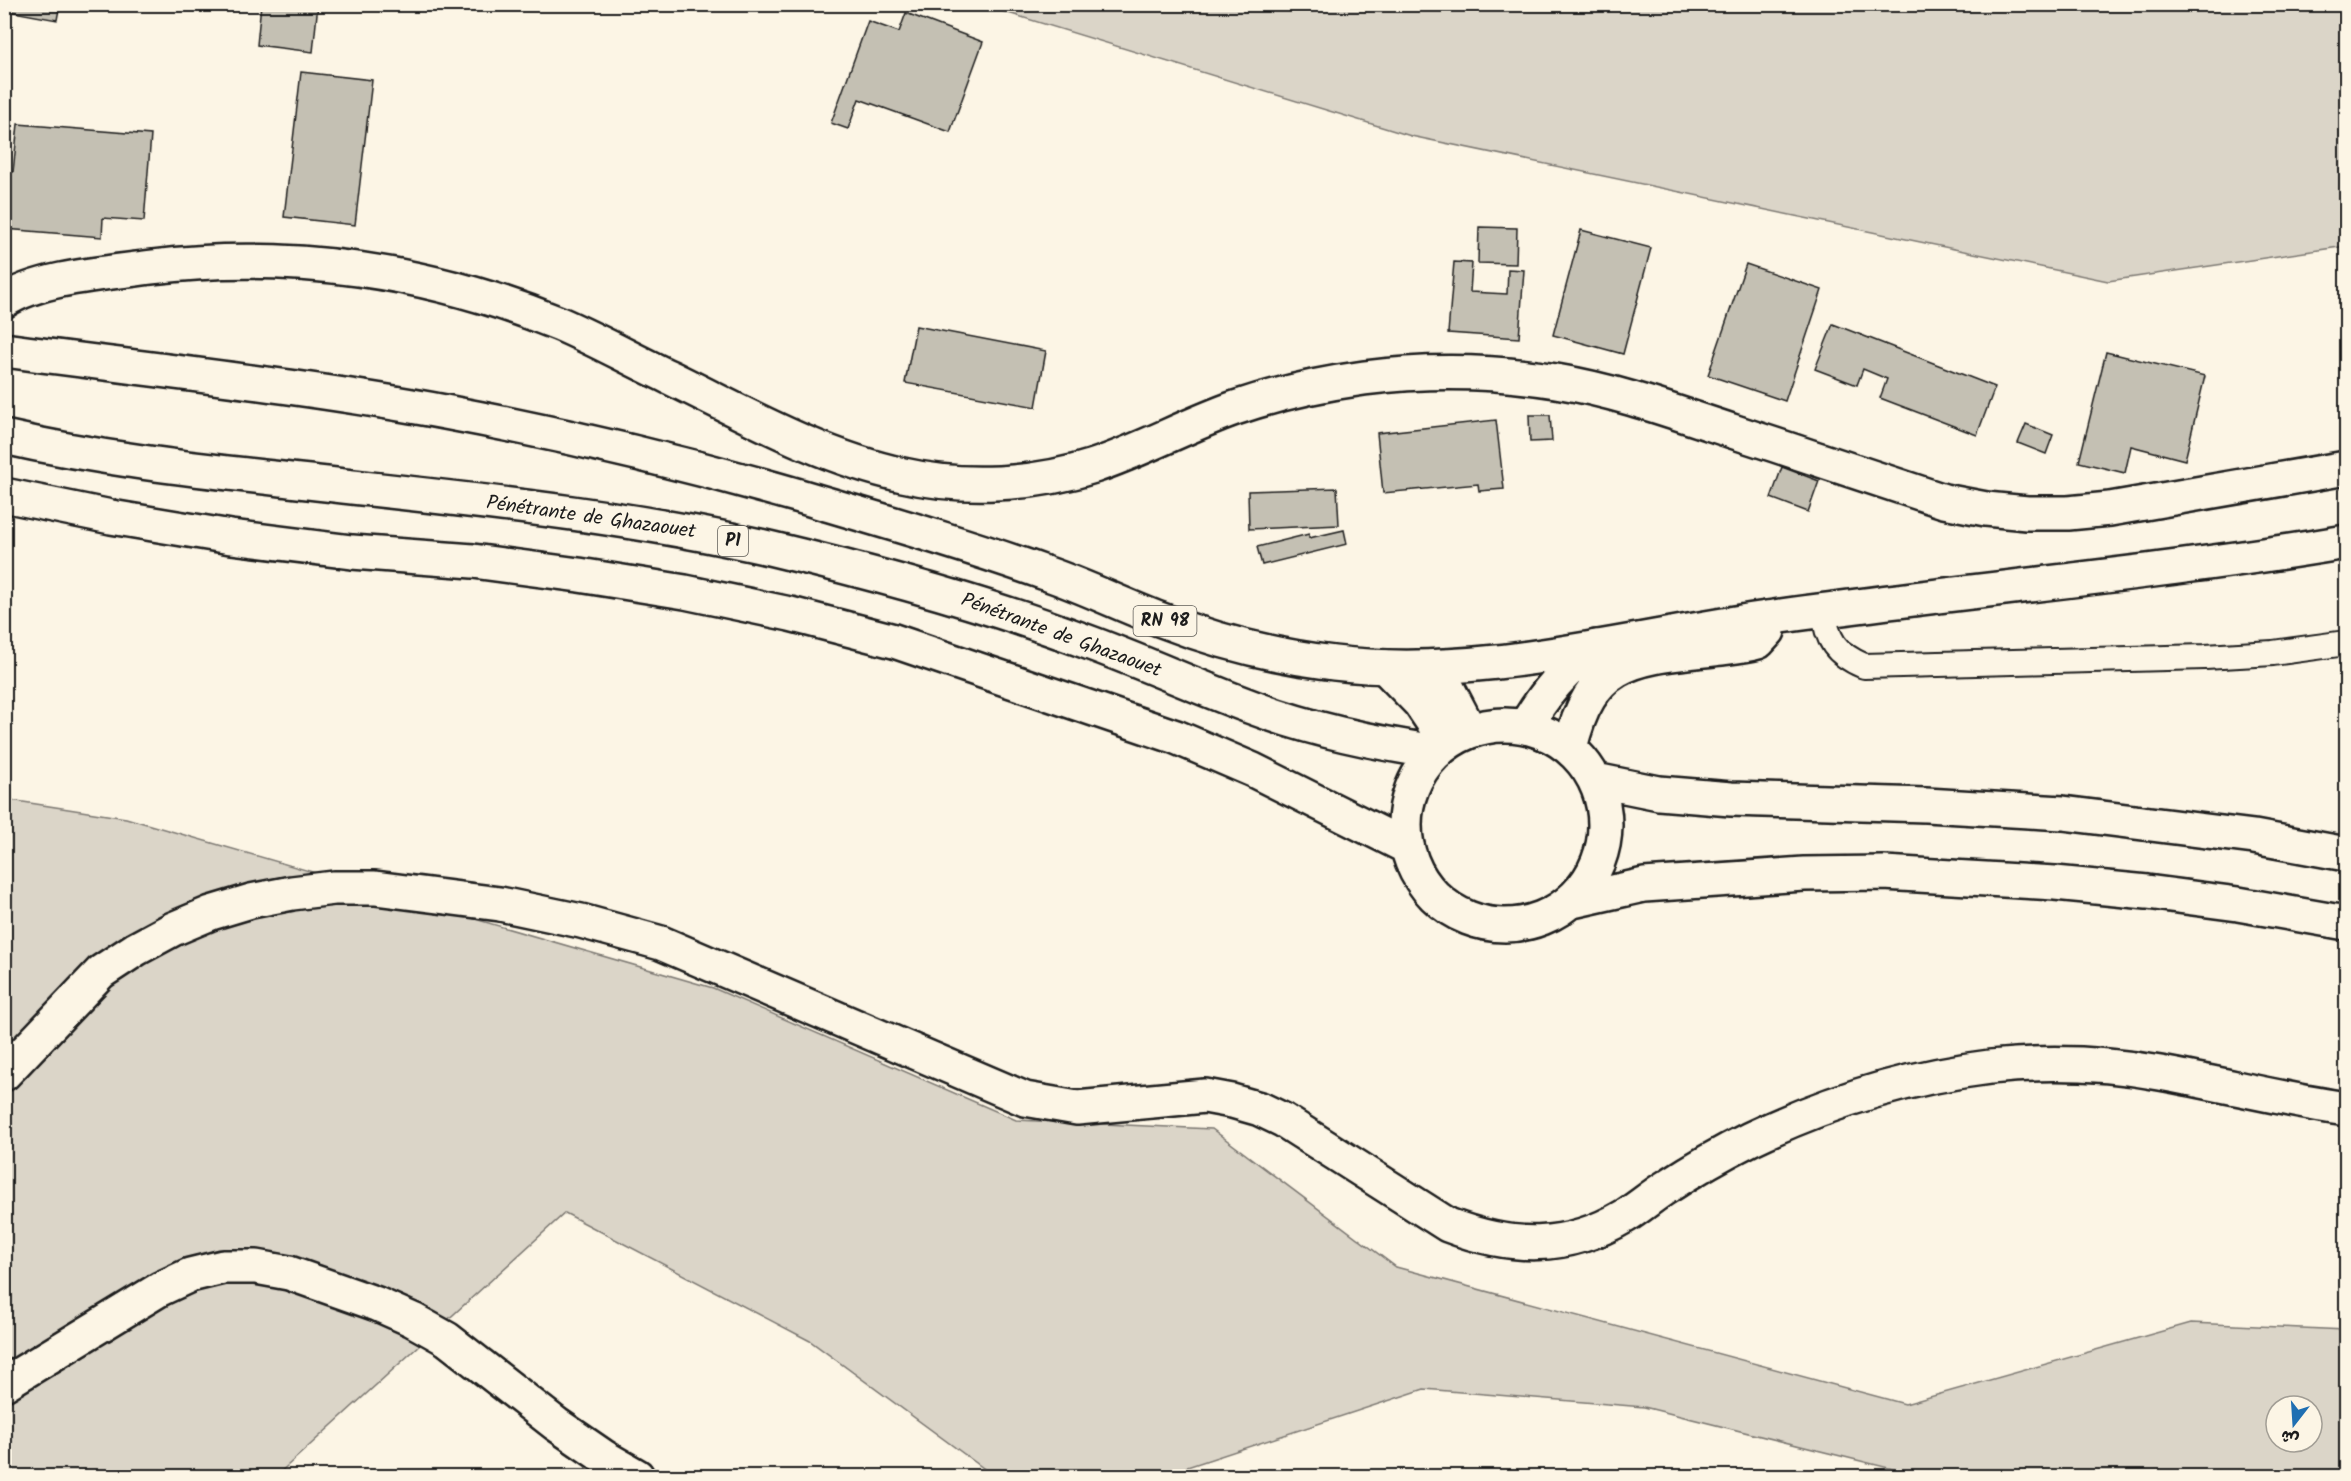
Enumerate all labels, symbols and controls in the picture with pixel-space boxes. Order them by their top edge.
street label: Pénétrante de Ghazaouet [484,487,698,549]
road number: P1 [718,526,748,556]
street label: Pénétrante de Ghazaouet [956,585,1166,687]
road number: RN 98 [1134,606,1196,636]
north arrow [2264,1394,2324,1454]
text: ش [2278,1422,2302,1451]

